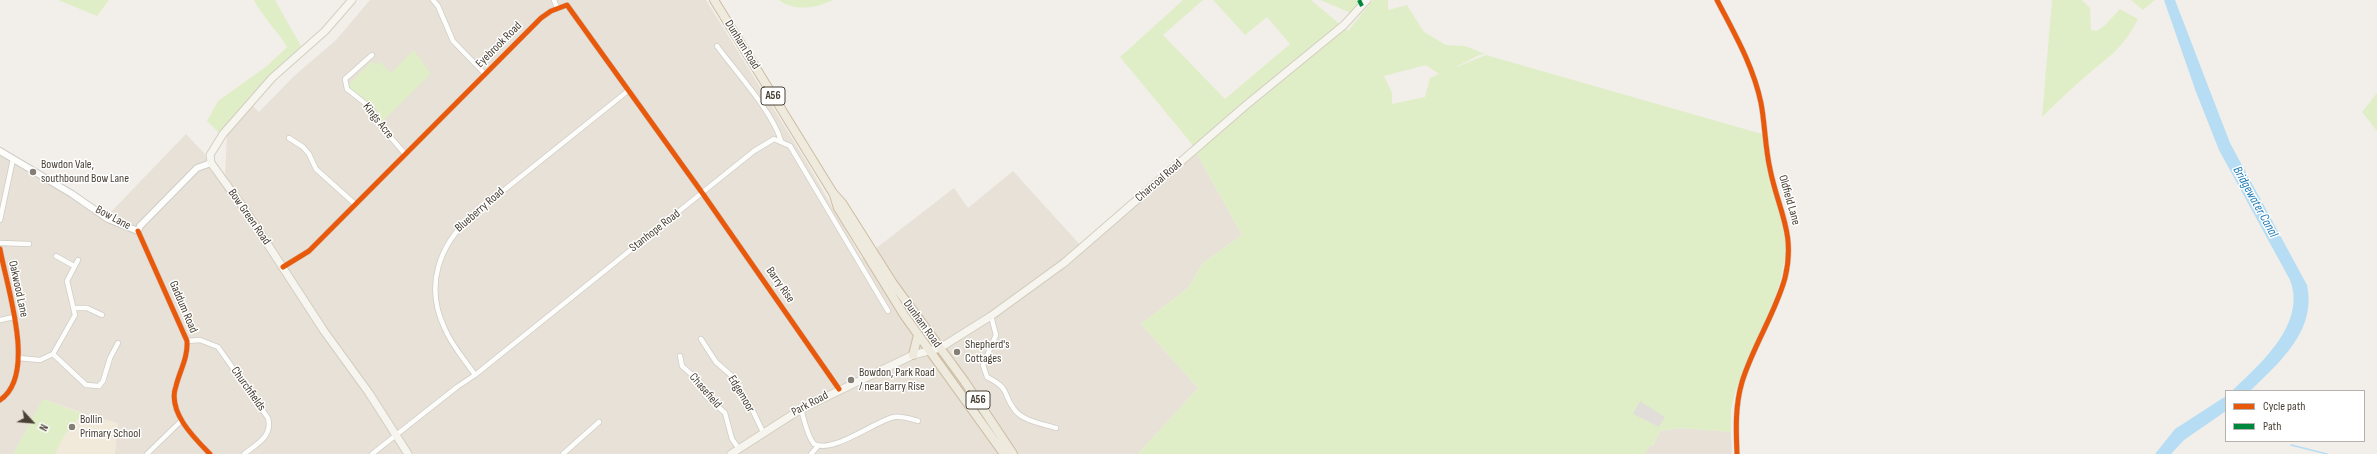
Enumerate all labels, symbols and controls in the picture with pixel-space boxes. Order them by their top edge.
street label: Dunham Road [721,18,763,72]
street label: Eyebrook Road [473,19,525,71]
road number: A56 [761,87,785,105]
street label: Kings Acre [359,100,397,142]
street label: Charcoal Road [1133,157,1185,205]
place label: Bowdon Vale, southbound Bow Lane [41,158,129,186]
water label: Bridgewater Canal [2229,164,2281,240]
marker: Bowdon Vale, southbound Bow Lane [28,167,38,177]
street label: Oldfield Lane [1775,173,1803,227]
street label: Blueberry Road [452,185,508,235]
street label: Bow Green Road [225,186,273,248]
street label: Bow Lane [93,203,133,233]
street label: Stanhope Road [627,207,683,255]
street label: Oakwood Lane [5,259,31,319]
street label: Barry Rise [763,264,797,306]
street label: Gaddum Road [166,279,200,335]
street label: Dunham Road [900,297,944,351]
place label: Shepherd's Cottages [965,338,1009,366]
marker: Shepherd's Cottages [952,347,962,357]
street label: Churchfields [228,364,268,414]
place label: Bowdon, Park Road / near Barry Rise [859,366,935,394]
street label: Chasefield [686,370,724,412]
street label: Edgemoor [724,373,758,415]
marker: Bowdon, Park Road / near Barry Rise [846,375,856,385]
street label: Park Road [789,388,831,420]
legend [2225,390,2365,442]
road number: A56 [966,391,990,409]
text: Cycle path [2263,399,2305,414]
north arrow [12,402,52,442]
place label: Bollin Primary School [80,413,140,441]
text: Path [2263,419,2281,434]
text: N [36,422,50,433]
marker: Bollin Primary School [67,422,77,432]

